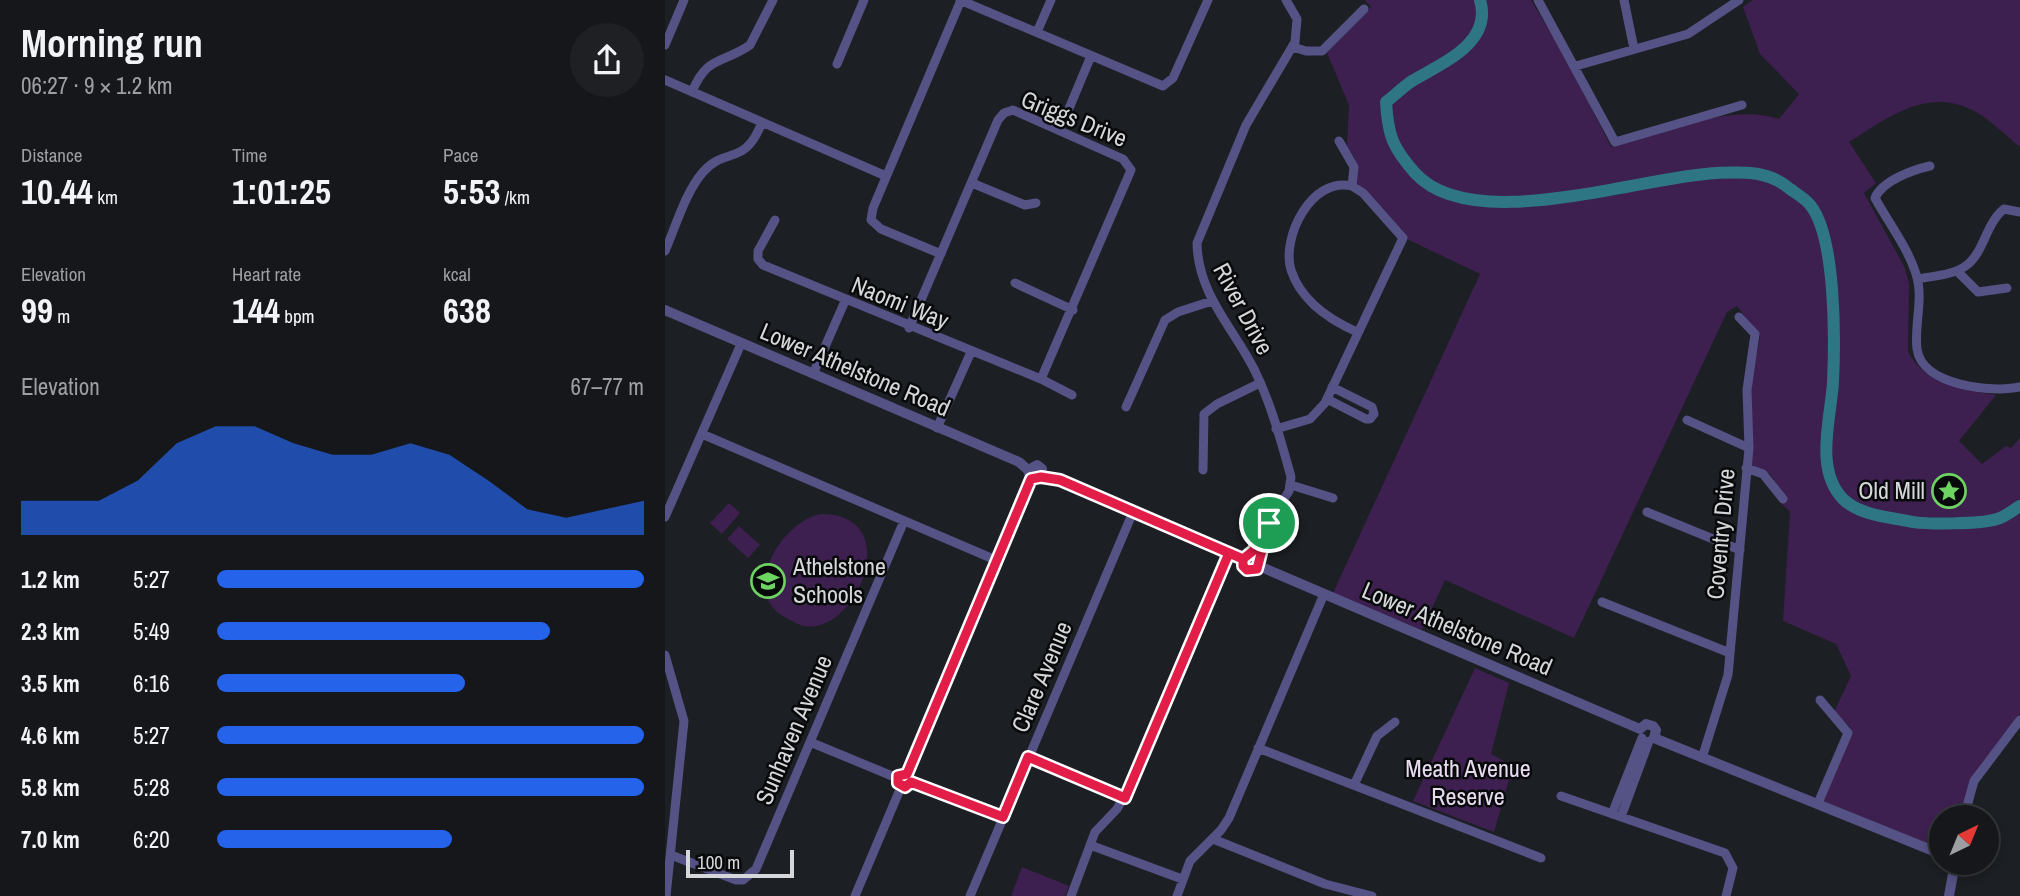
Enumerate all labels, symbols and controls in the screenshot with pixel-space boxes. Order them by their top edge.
text: Morning run [21,18,203,69]
button: share [570,23,644,97]
text: 06:27 · 9 × 1.2 km [21,70,173,101]
street label: Griggs Drive [1017,82,1132,154]
text: Distance [21,142,82,168]
text: Time [232,142,267,168]
text: Pace [443,142,479,168]
text: 10.44 [21,168,93,215]
text: 1:01:25 [232,168,331,215]
text: 5:53 [443,168,500,215]
text: km [93,184,118,210]
text: /km [500,184,530,210]
street label: River Drive [1206,257,1281,360]
text: Elevation [21,261,86,287]
text: Heart rate [232,261,301,287]
text: kcal [443,261,471,287]
street label: Naomi Way [847,268,954,336]
text: 99 [21,287,53,334]
text: 144 [232,287,280,334]
text: 638 [443,287,491,334]
text: m [53,303,70,329]
text: bpm [280,303,315,329]
street label: Lower Athelstone Road [755,315,955,424]
text: Elevation [21,371,100,402]
text: 67–77 m [571,371,644,402]
street label: Coventry Drive [1698,467,1742,601]
place icon: Old Mill [1930,472,1968,510]
place label: Old Mill [1858,474,1925,506]
pin [1239,493,1299,553]
icon: arrive [1250,504,1288,542]
place label: Athelstone Schools [792,550,886,610]
school or university icon: Athelstone Schools [749,562,787,600]
text: 1.2 km [21,564,80,595]
text: 5:27 [133,564,170,595]
street label: Lower Athelstone Road [1357,574,1557,683]
text: 2.3 km [21,616,80,647]
text: 5:49 [133,616,170,647]
street label: Clare Avenue [1003,616,1079,737]
street label: Sunhaven Avenue [747,650,839,809]
text: 3.5 km [21,668,80,699]
text: 6:16 [133,668,170,699]
text: 4.6 km [21,720,80,751]
text: 5:27 [133,720,170,751]
park label: Meath Avenue Reserve [1405,752,1531,812]
text: 5.8 km [21,772,80,803]
text: 5:28 [133,772,170,803]
north arrow [1929,805,1999,875]
map controls [1929,805,1999,875]
text: 7.0 km [21,824,80,855]
text: 6:20 [133,824,170,855]
scale bar [686,847,795,879]
text: 100 m [697,849,740,875]

